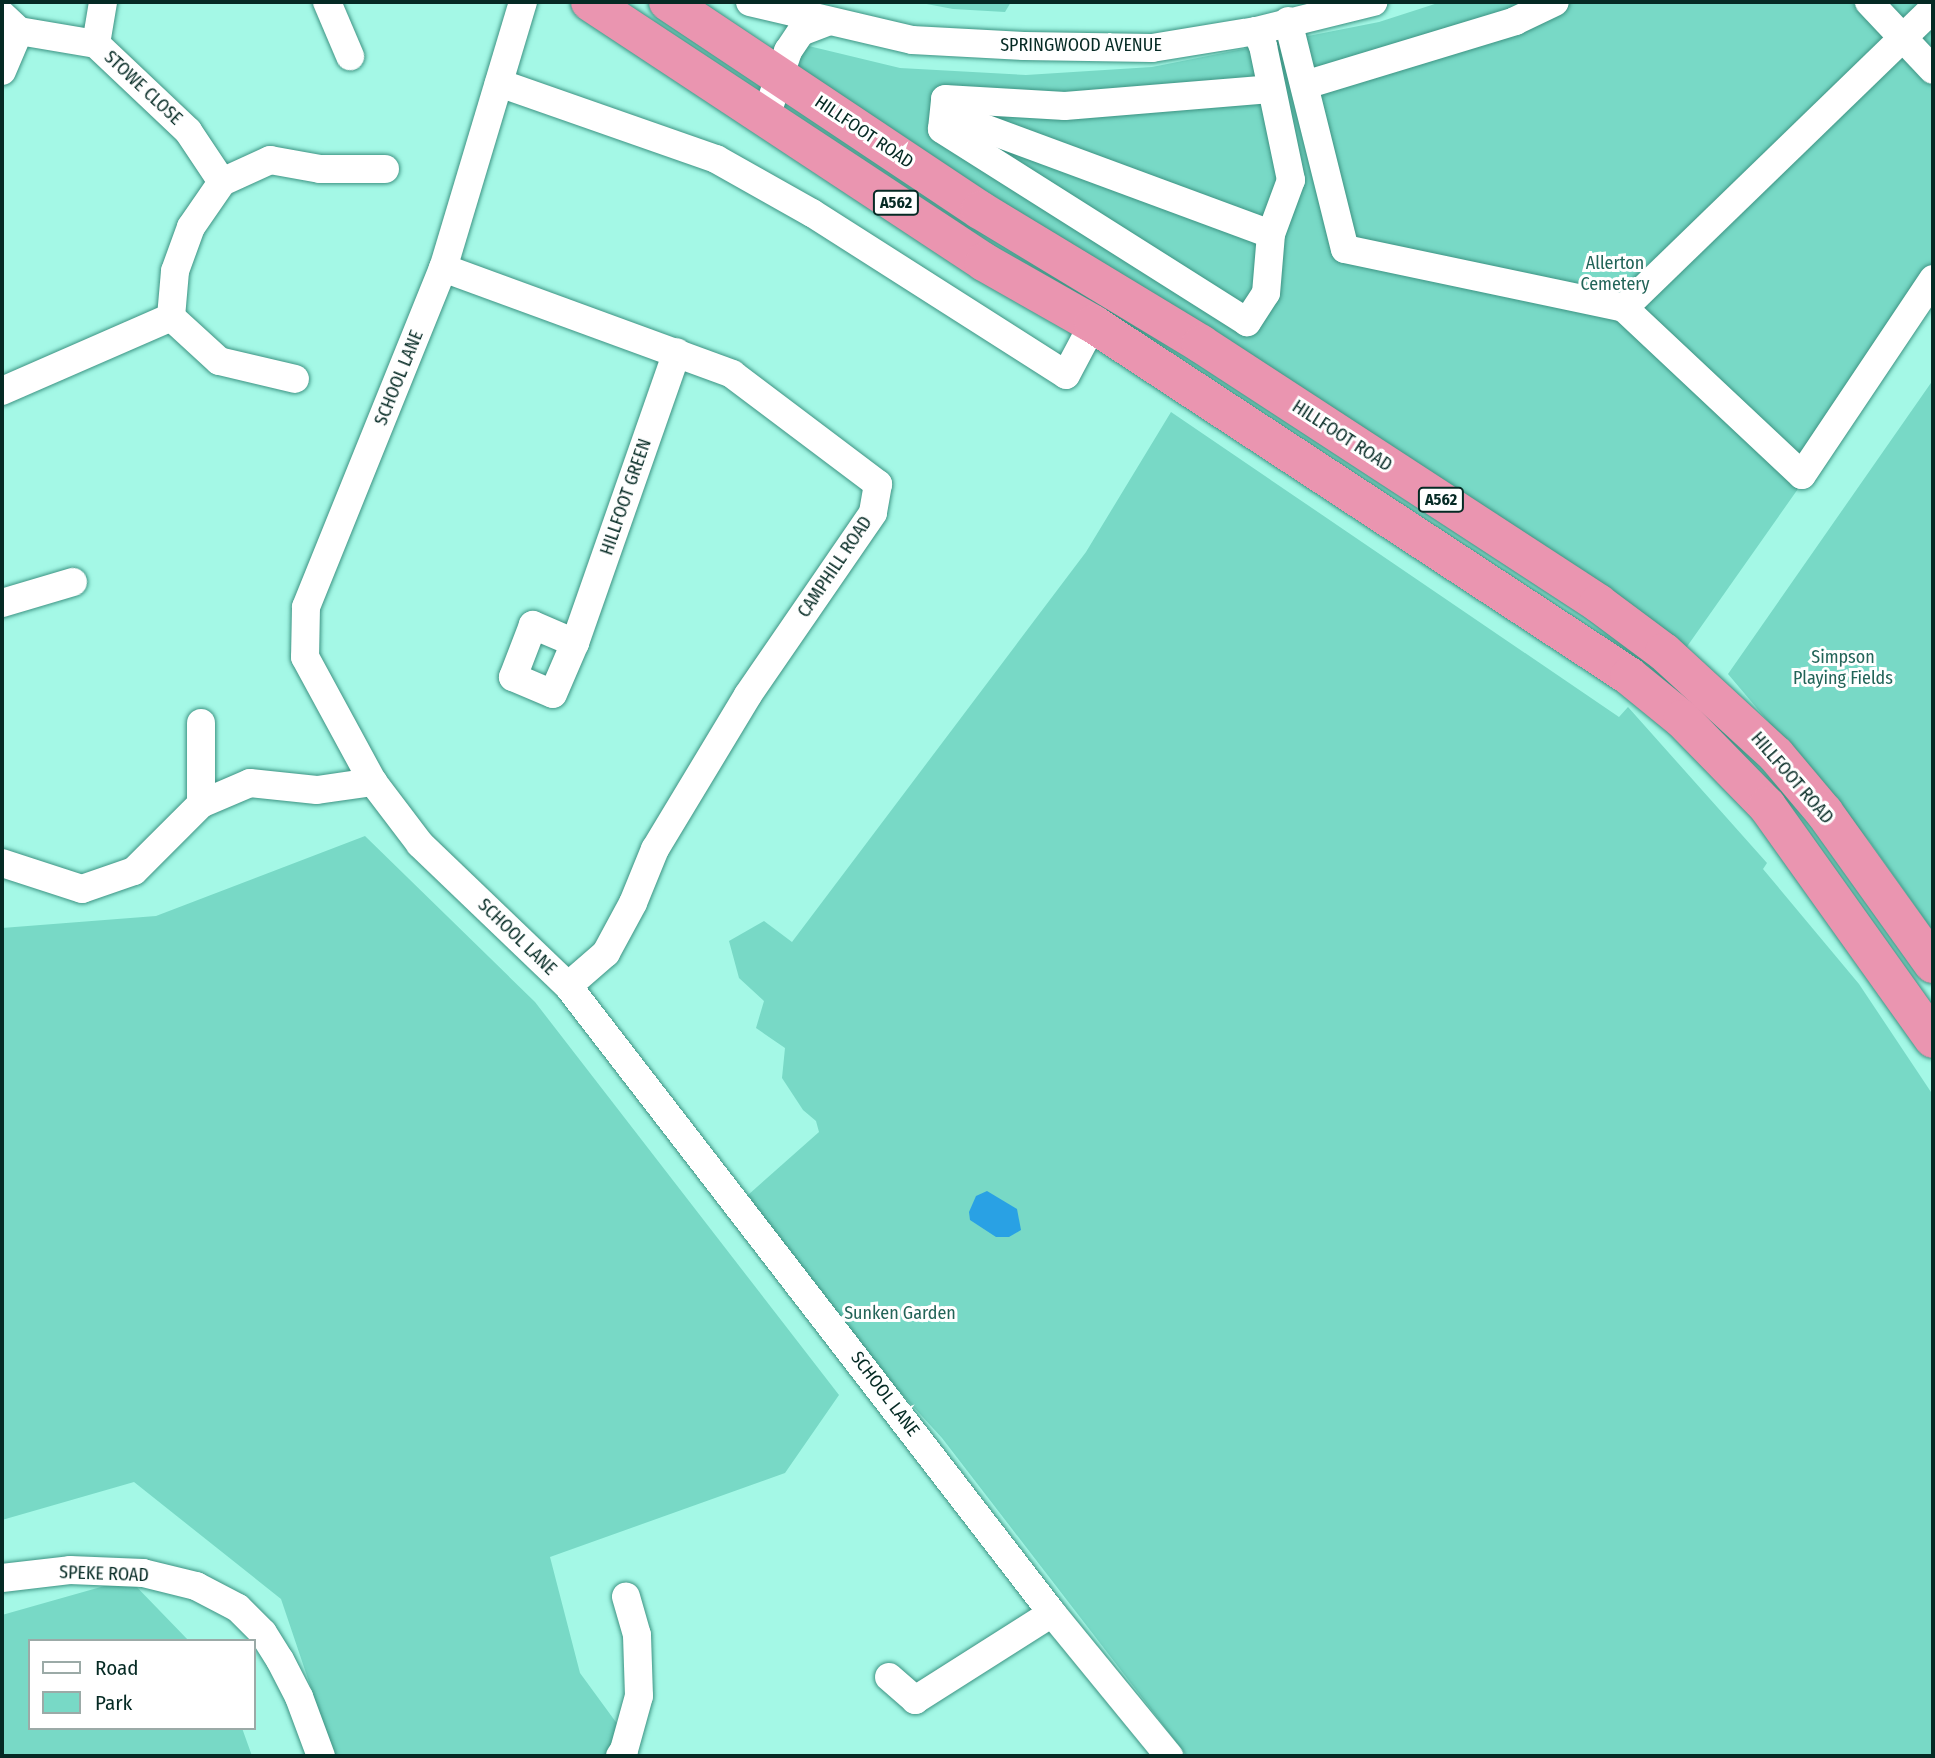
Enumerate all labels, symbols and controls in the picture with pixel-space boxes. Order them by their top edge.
street label: SPRINGWOOD AVENUE [1000,34,1162,56]
street label: STOWE CLOSE [100,46,186,130]
street label: HILLFOOT ROAD [811,91,917,173]
road number: A562 [872,190,920,216]
park label: Allerton Cemetery [1580,253,1650,296]
street label: SCHOOL LANE [370,327,428,429]
street label: HILLFOOT ROAD [1288,396,1396,476]
street label: HILLFOOT GREEN [596,436,656,558]
road number: A562 [1416,488,1466,512]
street label: CAMPHILL ROAD [793,512,877,622]
park label: Simpson Playing Fields [1793,647,1893,690]
street label: HILLFOOT ROAD [1746,728,1838,828]
street label: SCHOOL LANE [473,894,561,980]
park label: Sunken Garden [844,1302,956,1324]
street label: SCHOOL LANE [846,1347,924,1441]
street label: SPEKE ROAD [59,1562,149,1586]
legend [28,1639,256,1730]
text: Road [95,1655,139,1681]
text: Park [95,1690,132,1716]

